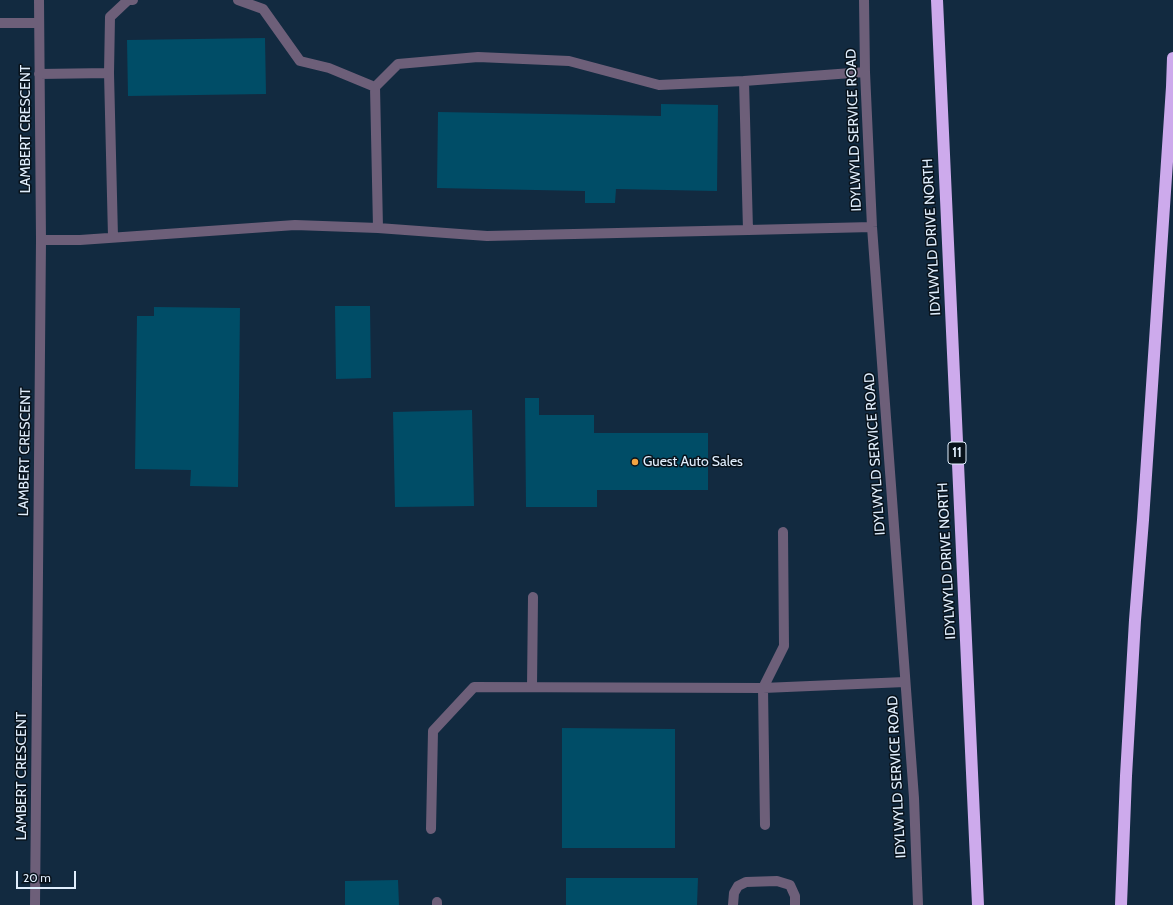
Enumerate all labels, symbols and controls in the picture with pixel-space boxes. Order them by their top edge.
street label: IDYLWYLD SERVICE ROAD [843,48,865,212]
street label: LAMBERT CRESCENT [18,65,34,193]
street label: IDYLWYLD DRIVE NORTH [920,158,944,316]
street label: IDYLWYLD SERVICE ROAD [861,372,889,536]
street label: LAMBERT CRESCENT [15,388,35,516]
road number: 11 [948,442,966,464]
place label: Guest Auto Sales [643,454,743,470]
marker: Guest Auto Sales [630,457,640,467]
street label: IDYLWYLD DRIVE NORTH [935,482,959,640]
street label: IDYLWYLD SERVICE ROAD [884,695,910,859]
street label: LAMBERT CRESCENT [14,712,30,840]
scale bar [18,863,78,889]
text: 20 m [23,870,51,885]

